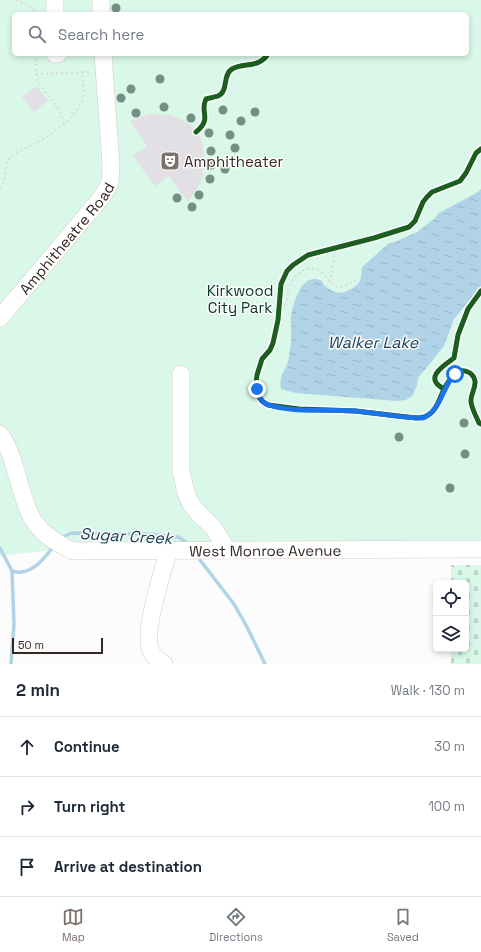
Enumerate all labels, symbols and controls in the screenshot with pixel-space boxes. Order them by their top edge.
search box [12,12,469,56]
icon: search [26,23,48,45]
text: Search here [58,25,144,44]
theatre icon: Amphitheater [159,150,181,172]
place label: Amphitheater [184,152,284,171]
street label: Amphitheatre Road [15,179,118,298]
park label: Kirkwood City Park [207,281,273,317]
water label: Walker Lake [328,332,419,353]
route start [446,365,464,383]
route end [248,380,266,398]
water label: Sugar Creek [79,523,175,549]
street label: West Monroe Avenue [189,540,341,560]
map controls [433,580,469,652]
button: locate [433,580,469,616]
button: layers [433,616,469,652]
scale bar [12,636,103,655]
text: 50 m [18,638,44,652]
text: 2 min [16,679,60,701]
text: Walk · 130 m [391,682,465,699]
icon: ahead [16,736,38,758]
text: Continue [54,737,120,756]
text: 30 m [434,738,465,755]
icon: right [16,796,38,818]
text: Turn right [54,797,125,816]
text: 100 m [428,798,465,815]
icon: arrive [16,856,38,878]
text: Arrive at destination [54,857,202,876]
tab: Map [62,906,85,944]
tab: Directions [209,906,263,944]
tab: Saved [387,906,419,944]

